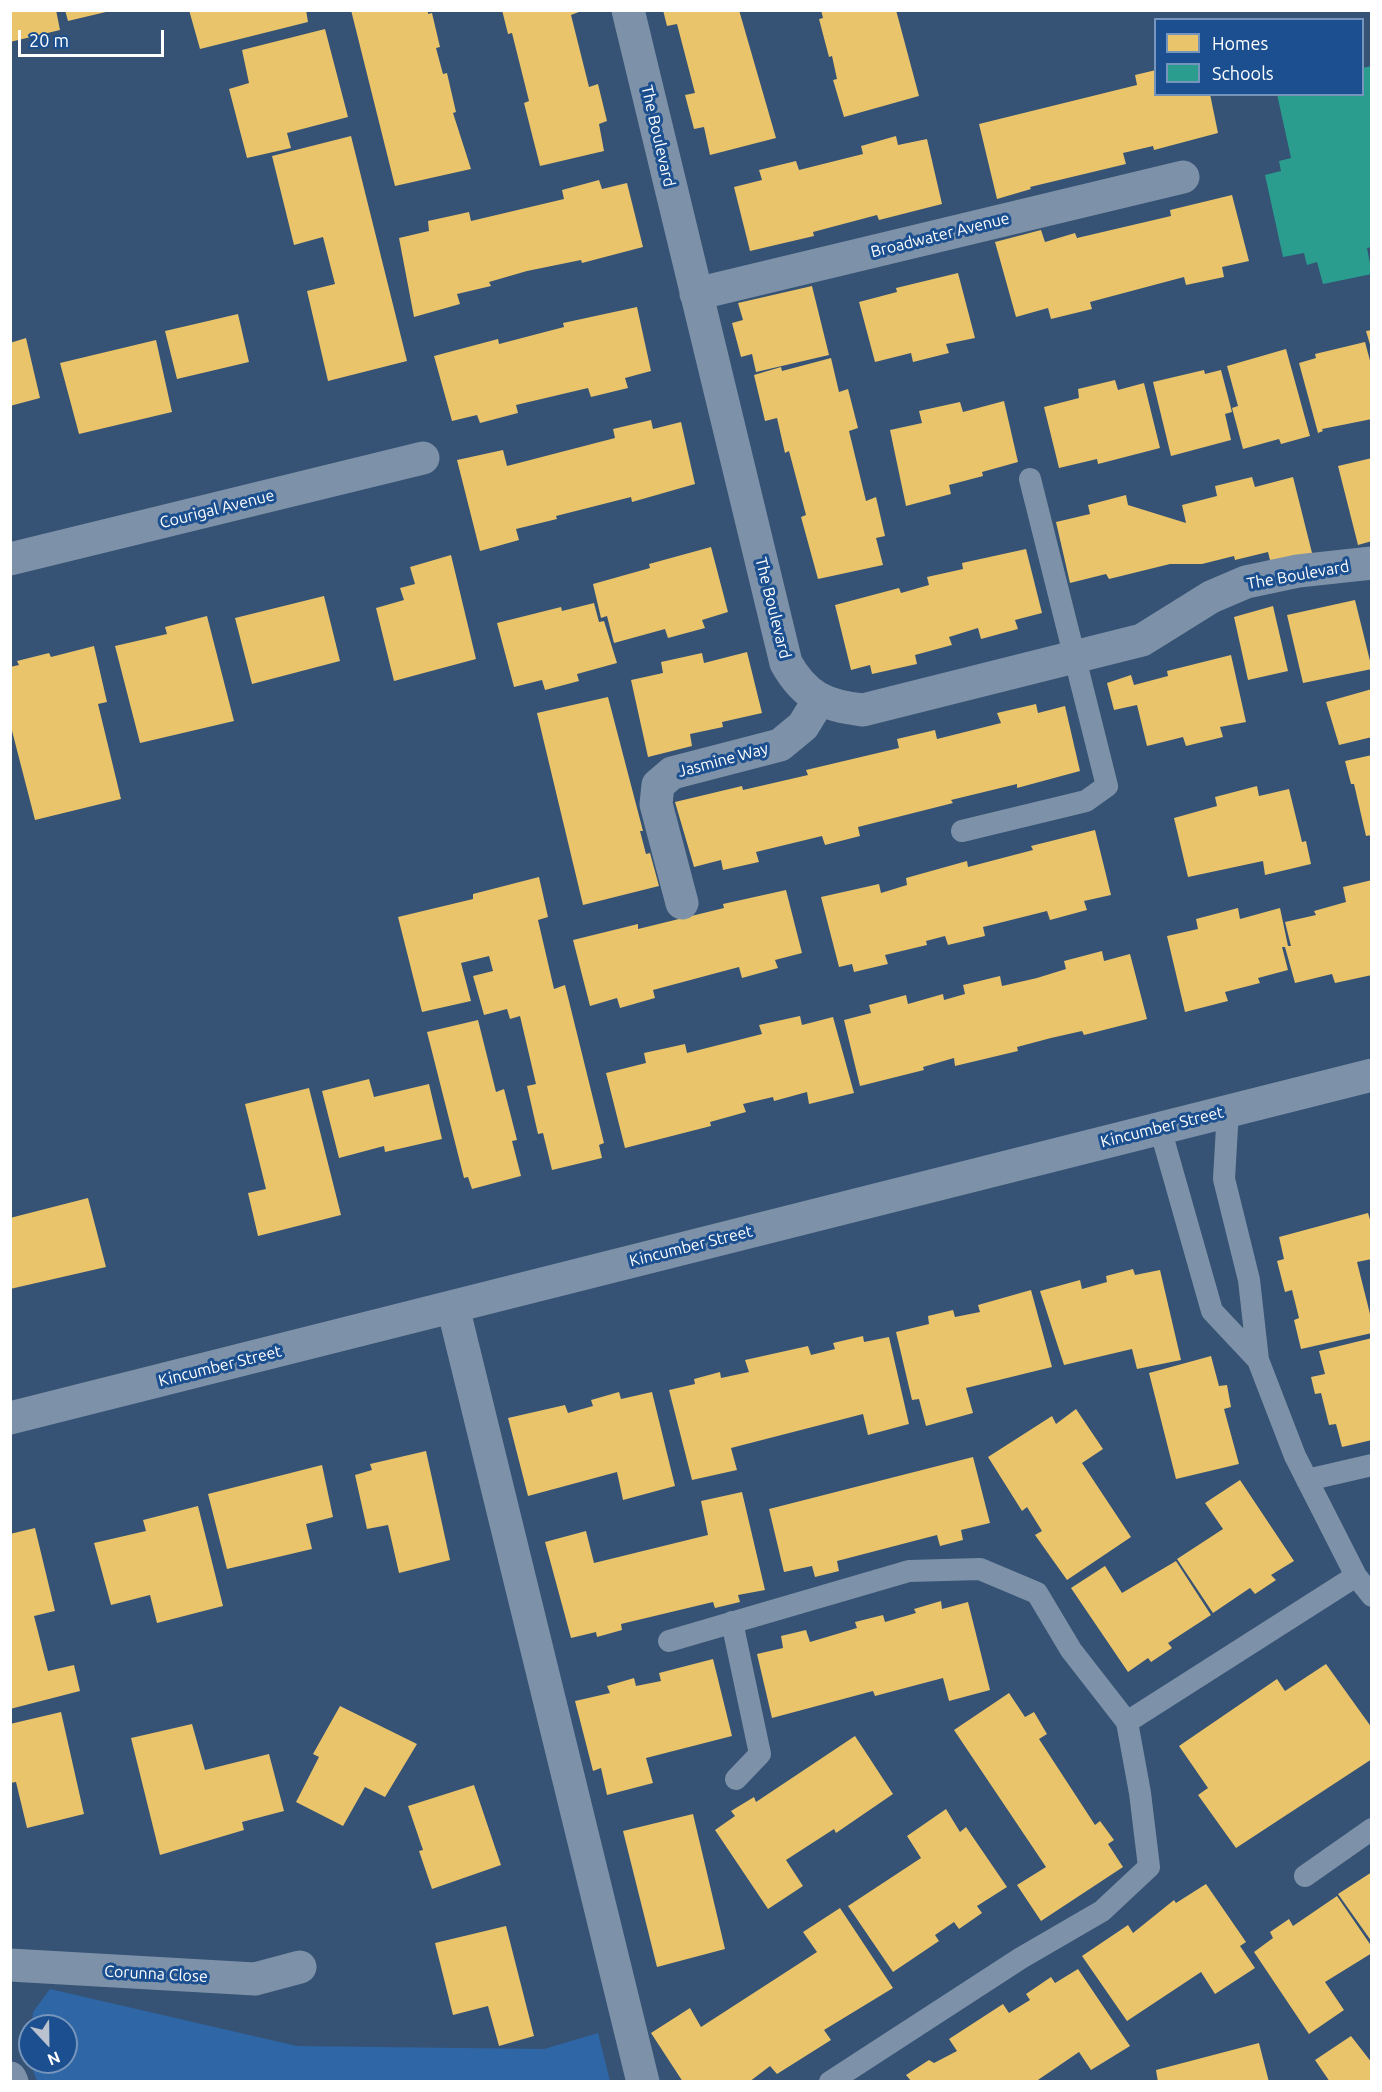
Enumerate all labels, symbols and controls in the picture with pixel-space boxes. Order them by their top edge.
scale bar [21,18,166,56]
legend [1154,18,1364,96]
text: 20 m [29,30,69,50]
text: Homes [1212,33,1268,53]
text: Schools [1212,63,1274,83]
street label: The Boulevard [637,83,679,189]
street label: Broadwater Avenue [869,208,1011,262]
street label: Courigal Avenue [158,485,276,533]
street label: The Boulevard [751,555,795,661]
street label: The Boulevard [1245,557,1351,593]
street label: Jasmine Way [676,739,770,781]
street label: Kincumber Street [1099,1102,1225,1152]
street label: Kincumber Street [628,1221,754,1271]
street label: Kincumber Street [157,1341,283,1391]
street label: Corunna Close [104,1962,208,1986]
north arrow [18,2014,78,2074]
text: N [45,2048,63,2069]

